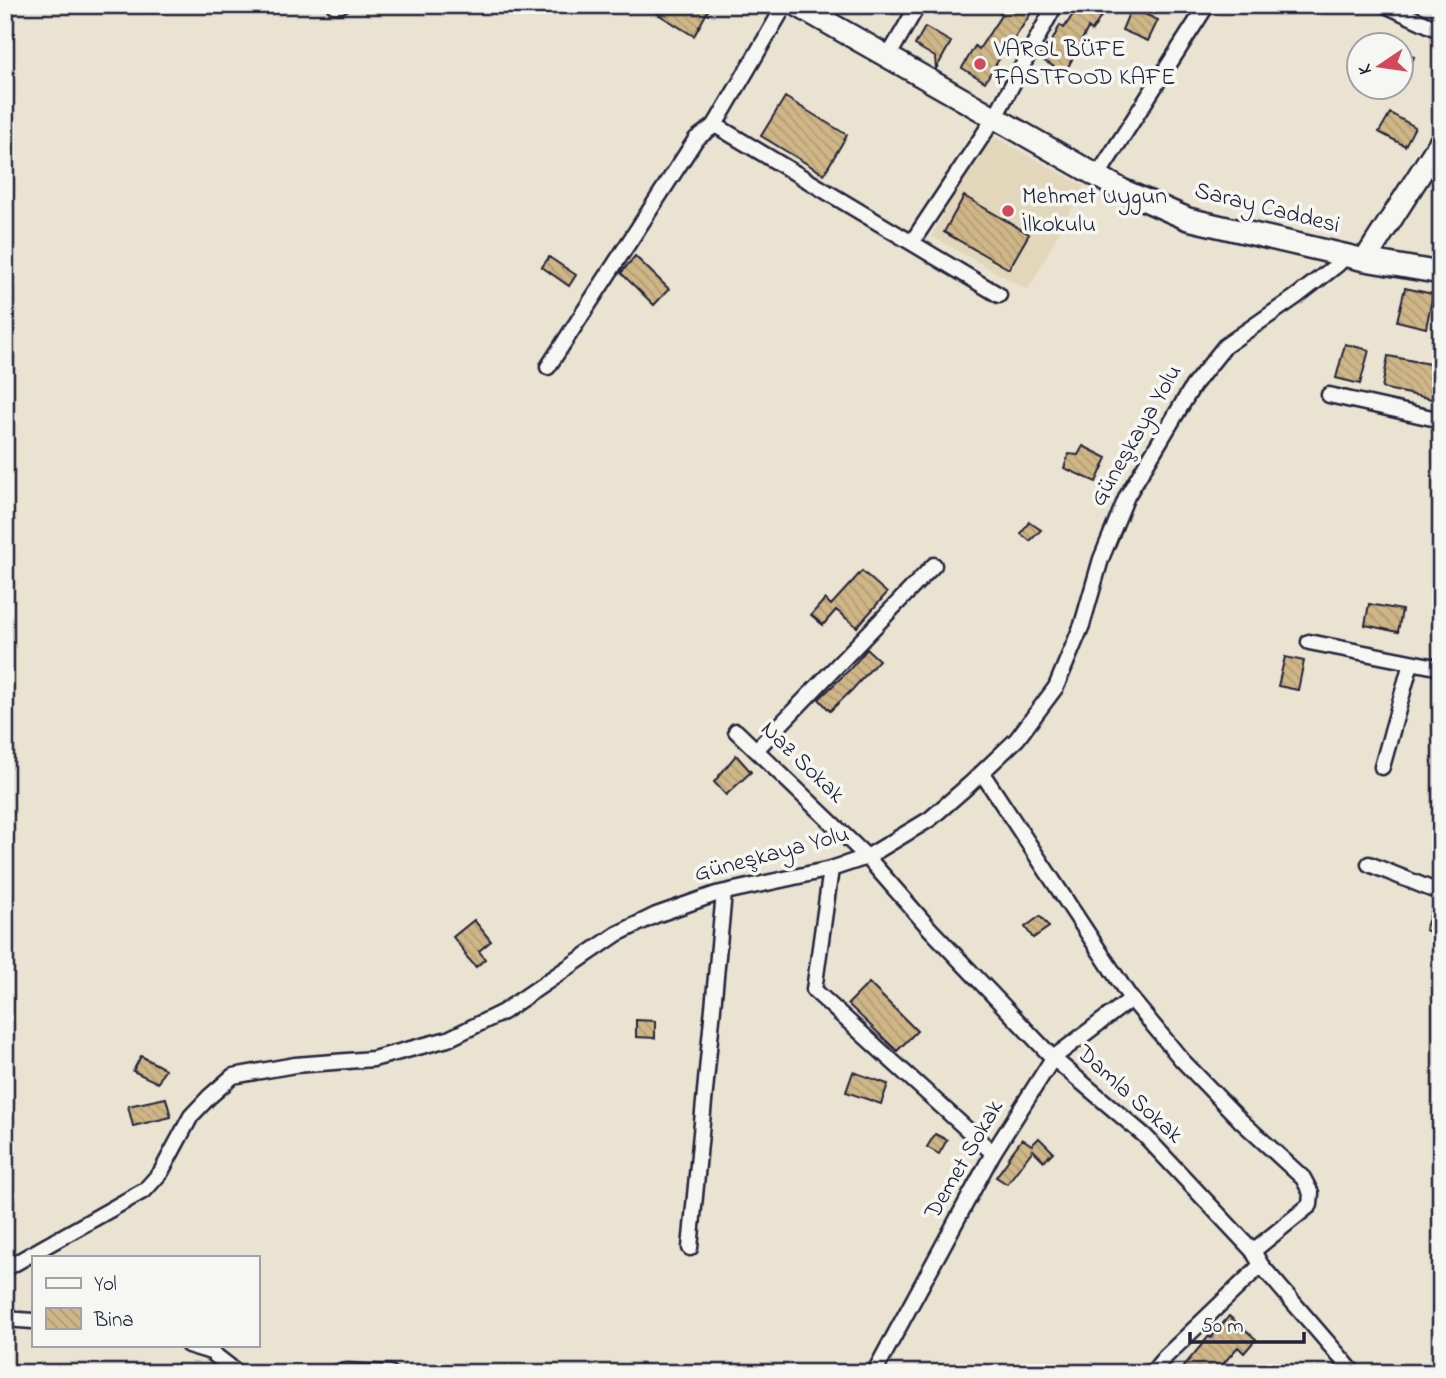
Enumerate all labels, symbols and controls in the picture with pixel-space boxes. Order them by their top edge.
north arrow [1344,32,1414,102]
place label: VAROL BÜFE FASTFOOD KAFE [993,33,1175,96]
marker: VAROL BÜFE FASTFOOD KAFE [972,56,988,72]
text: K [1352,61,1380,77]
street label: Saray Caddesi [1190,174,1343,245]
place label: Mehmet Uygun İlkokulu [1022,180,1167,243]
marker: Mehmet Uygun İlkokulu [1000,203,1016,219]
street label: Güneşkaya Yolu [1082,358,1193,514]
street label: Naz Sokak [752,713,853,813]
street label: Güneşkaya Yolu [691,818,854,893]
street label: Damla Sokak [1067,1037,1191,1153]
street label: Demet Sokak [916,1093,1014,1227]
legend [32,1256,259,1346]
text: Yol [94,1270,117,1300]
scale bar [1190,1301,1304,1345]
text: Bina [93,1306,134,1336]
text: 50 m [1201,1312,1244,1342]

